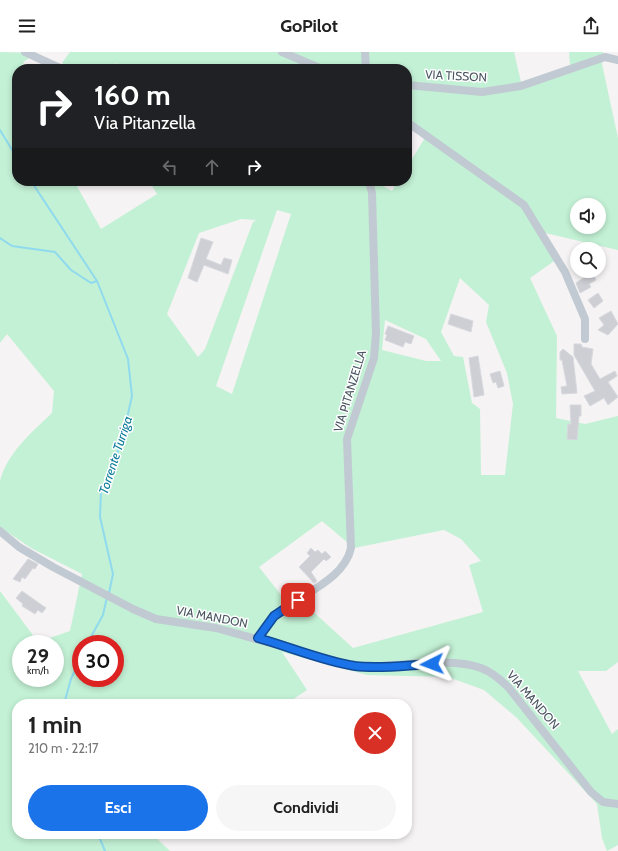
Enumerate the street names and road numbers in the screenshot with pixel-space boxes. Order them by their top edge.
street label: VIA TISSON [425,66,487,85]
street label: VIA PITANZELLA [330,348,369,434]
street label: VIA MANDON [175,602,249,631]
street label: VIA MANDON [504,667,563,732]

